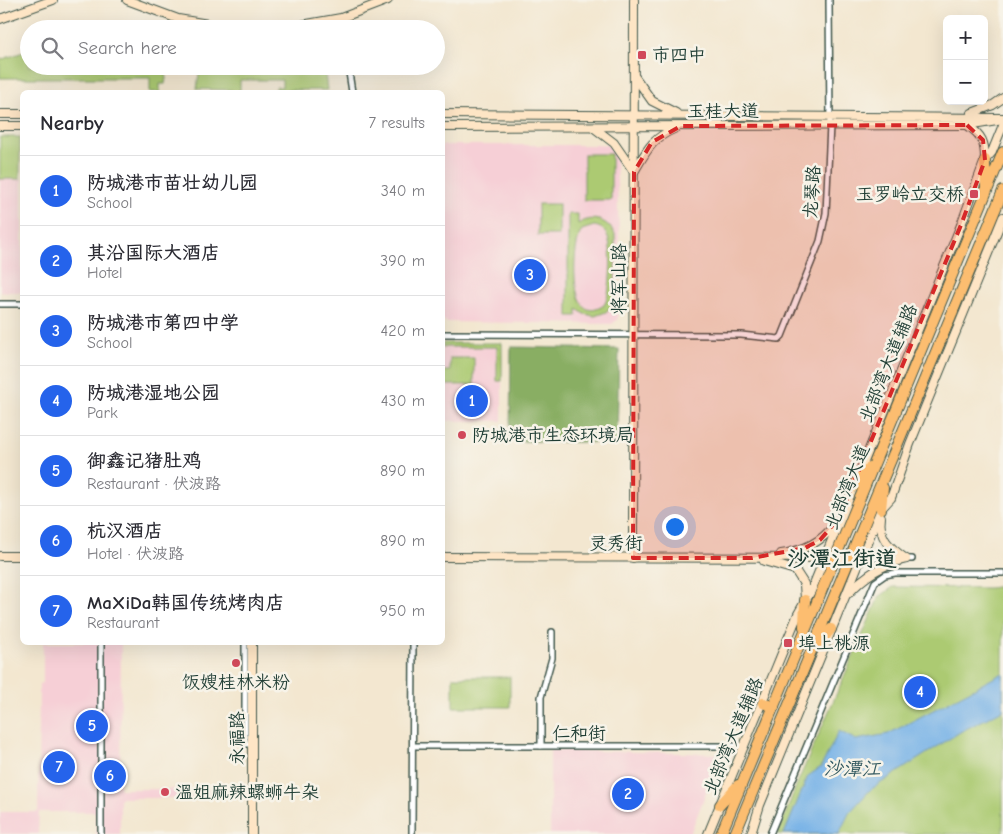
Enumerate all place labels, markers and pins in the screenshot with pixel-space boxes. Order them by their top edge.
place label: 市四中 [652,45,706,66]
marker: 市四中 [636,49,648,61]
place label: 玉罗岭立交桥 [856,184,964,205]
marker: 玉罗岭立交桥 [968,188,980,200]
pin: 3 [514,256,546,294]
pin: 1 [456,382,488,420]
place label: 防城港市生态环境局 [472,425,634,446]
marker: 防城港市生态环境局 [456,429,468,441]
place label: 埠上桃源 [798,633,870,654]
marker: 埠上桃源 [782,637,794,649]
marker: 饭嫂桂林米粉 [230,657,242,669]
place label: 饭嫂桂林米粉 [182,672,290,693]
pin: 4 [904,673,936,711]
pin: 5 [76,707,108,745]
pin: 7 [43,748,75,786]
pin: 6 [94,757,126,795]
pin: 2 [612,775,644,813]
place label: 温姐麻辣螺蛳牛杂 [175,782,319,803]
marker: 温姐麻辣螺蛳牛杂 [159,786,171,798]

